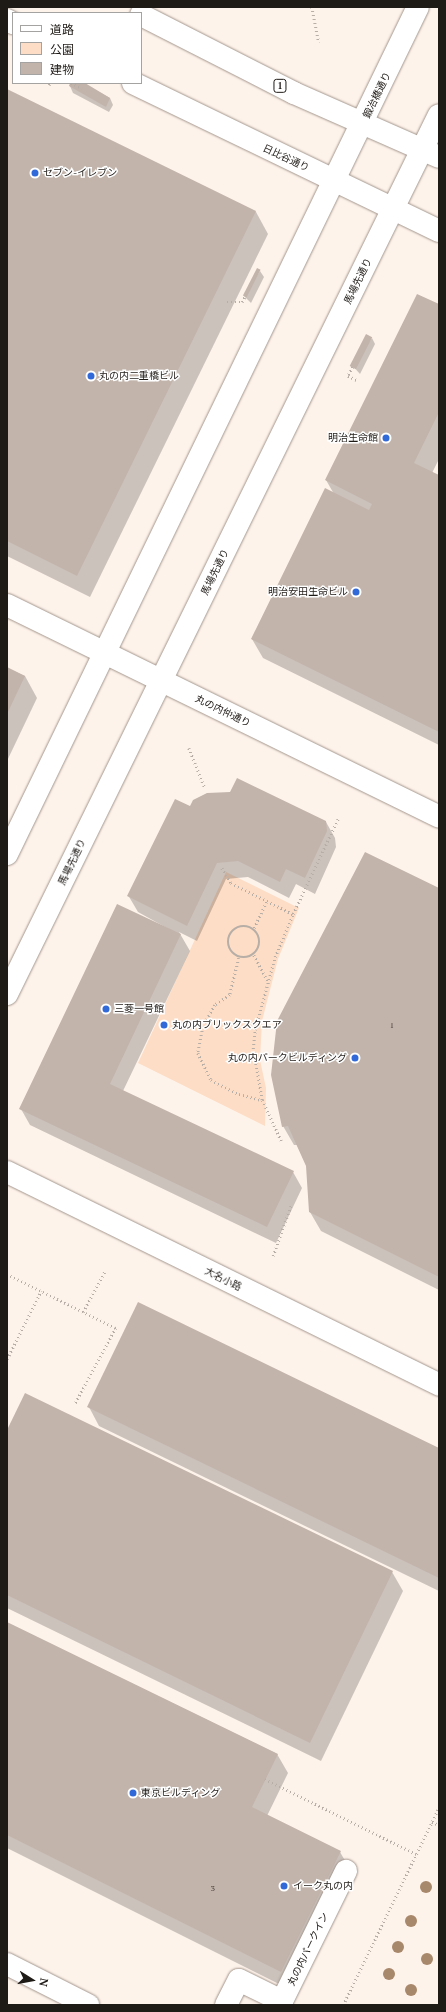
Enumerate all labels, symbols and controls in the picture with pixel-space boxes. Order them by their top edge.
legend [12,12,142,84]
text: 道路 [50,22,74,37]
text: 公園 [50,42,74,57]
text: 建物 [50,62,74,77]
street label: 鍛冶橋通り [361,70,393,120]
road number: 1 [273,79,287,93]
street label: 日比谷通り [261,142,311,174]
place label: セブン-イレブン [43,167,117,179]
marker: セブン-イレブン [30,168,40,178]
street label: 馬場先通り [342,256,374,306]
place label: 丸の内二重橋ビル [99,370,179,382]
marker: 丸の内二重橋ビル [86,371,96,381]
place label: 明治生命館 [328,432,378,444]
marker: 明治生命館 [381,433,391,443]
street label: 馬場先通り [199,547,231,597]
place label: 明治安田生命ビル [268,586,348,598]
marker: 明治安田生命ビル [351,587,361,597]
street label: 丸の内仲通り [193,692,253,730]
street label: 馬場先通り [56,837,88,887]
place label: 三菱一号館 [114,1003,164,1015]
marker: 三菱一号館 [101,1004,111,1014]
place label: 丸の内ブリックスクエア [172,1019,282,1031]
marker: 丸の内ブリックスクエア [159,1020,169,1030]
house number: 1 [390,1021,394,1031]
place label: 丸の内パークビルディング [227,1052,347,1064]
marker: 丸の内パークビルディング [350,1053,360,1063]
street label: 大名小路 [202,1265,244,1293]
place label: 東京ビルディング [141,1787,221,1799]
marker: 東京ビルディング [128,1788,138,1798]
marker: イーク丸の内 [278,1880,290,1892]
place label: イーク丸の内 [293,1880,353,1892]
house number: 3 [211,1884,215,1894]
street label: 丸の内パークイン [285,1910,331,1988]
north arrow [12,1960,52,2000]
text: N [36,1977,51,1988]

